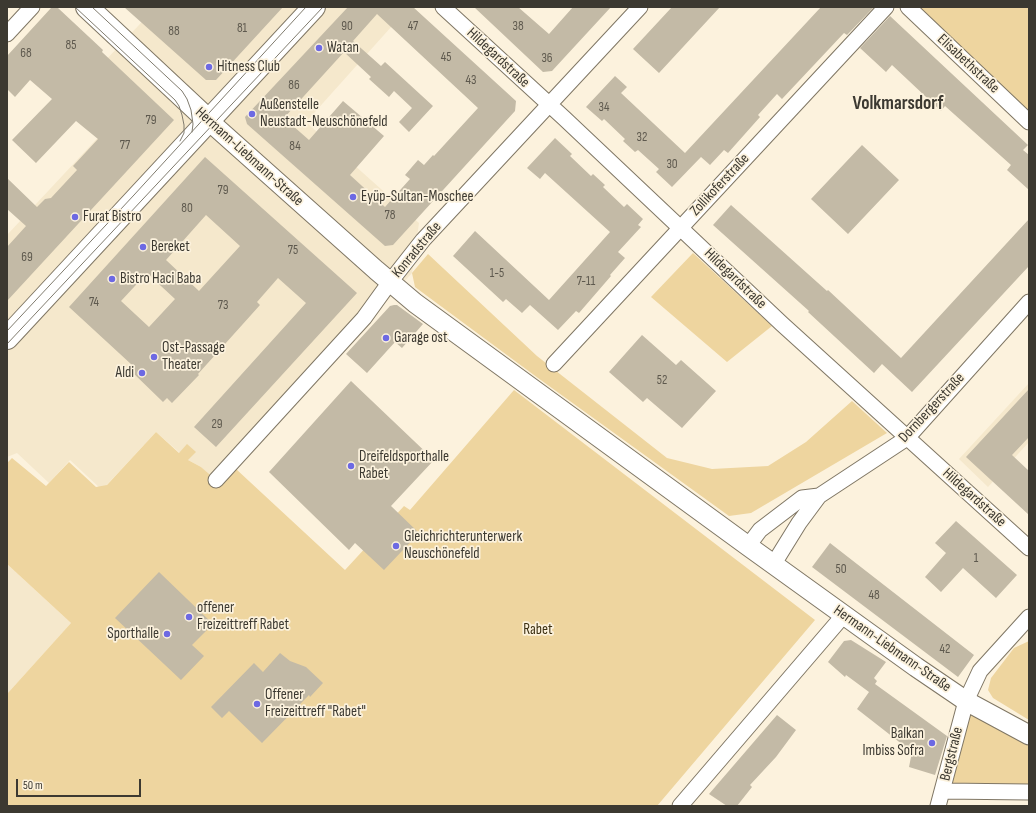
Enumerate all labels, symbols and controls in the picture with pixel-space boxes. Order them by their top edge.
house number: 90 [341,19,353,35]
house number: 47 [408,19,418,35]
house number: 38 [512,19,524,35]
house number: 81 [237,21,247,37]
house number: 88 [168,24,180,40]
street label: Hildegardstraße [463,24,533,92]
street label: Elisabethstraße [933,31,1003,97]
house number: 85 [66,38,76,54]
place label: Watan [327,39,359,57]
marker: Watan [314,43,324,53]
house number: 68 [20,46,32,62]
house number: 45 [441,50,451,66]
house number: 36 [541,51,553,67]
place label: Hitness Club [217,58,280,76]
marker: Hitness Club [204,62,214,72]
house number: 43 [466,73,476,89]
house number: 86 [288,78,300,94]
district label: Volkmarsdorf [853,93,943,115]
place label: Außenstelle Neustadt-Neuschönefeld [260,96,387,131]
house number: 34 [599,100,609,116]
street label: Hermann-Liebmann-Straße [191,104,307,210]
marker: Außenstelle Neustadt-Neuschönefeld [247,109,257,119]
house number: 79 [146,113,156,129]
house number: 32 [637,130,647,146]
house number: 77 [120,138,130,154]
house number: 84 [289,139,301,155]
street label: Zollikoferstraße [687,150,753,220]
house number: 30 [666,157,678,173]
house number: 79 [218,183,228,199]
place label: Eyüp-Sultan-Moschee [361,188,474,206]
marker: Eyüp-Sultan-Moschee [348,192,358,202]
house number: 80 [181,201,193,217]
place label: Furat Bistro [83,208,141,226]
house number: 78 [385,208,395,224]
marker: Furat Bistro [70,212,80,222]
street label: Konradstraße [388,218,446,282]
place label: Bereket [151,238,190,256]
marker: Bereket [138,242,148,252]
house number: 75 [288,243,298,259]
street label: Hildegardstraße [700,245,770,313]
house number: 69 [21,250,33,266]
house number: 1-5 [490,266,504,282]
place label: Bistro Haci Baba [120,270,201,288]
marker: Bistro Haci Baba [107,274,117,284]
house number: 7-11 [577,274,595,290]
house number: 74 [89,295,99,311]
house number: 73 [218,298,228,314]
place label: Garage ost [394,329,448,347]
marker: Garage ost [381,333,391,343]
place label: Ost-Passage Theater [162,339,225,374]
marker: Ost-Passage Theater [149,352,159,362]
place label: Aldi [116,364,134,382]
marker: Aldi [137,368,147,378]
street label: Dornbergerstraße [895,369,969,447]
house number: 52 [657,373,667,389]
house number: 29 [211,417,223,433]
place label: Dreifeldsporthalle Rabet [359,448,449,483]
marker: Dreifeldsporthalle Rabet [346,461,356,471]
street label: Hildegardstraße [938,465,1010,531]
place label: Gleichrichterunterwerk Neuschönefeld [404,528,522,563]
marker: Gleichrichterunterwerk Neuschönefeld [391,541,401,551]
house number: 1 [974,551,978,567]
house number: 50 [835,562,847,578]
house number: 48 [868,588,880,604]
place label: offener Freizeittreff Rabet [197,599,289,634]
street label: Hermann-Liebmann-Straße [830,602,954,696]
marker: offener Freizeittreff Rabet [184,612,194,622]
park label: Rabet [523,621,553,639]
place label: Sporthalle [107,625,159,643]
marker: Sporthalle [162,629,172,639]
house number: 42 [940,642,950,658]
place label: Offener Freizeittreff "Rabet" [265,686,366,721]
marker: Offener Freizeittreff "Rabet" [252,699,262,709]
place label: Balkan Imbiss Sofra [863,725,924,760]
street label: Bergstraße [937,725,967,783]
marker: Balkan Imbiss Sofra [927,738,937,748]
scale bar [18,771,143,797]
text: 50 m [23,778,43,793]

